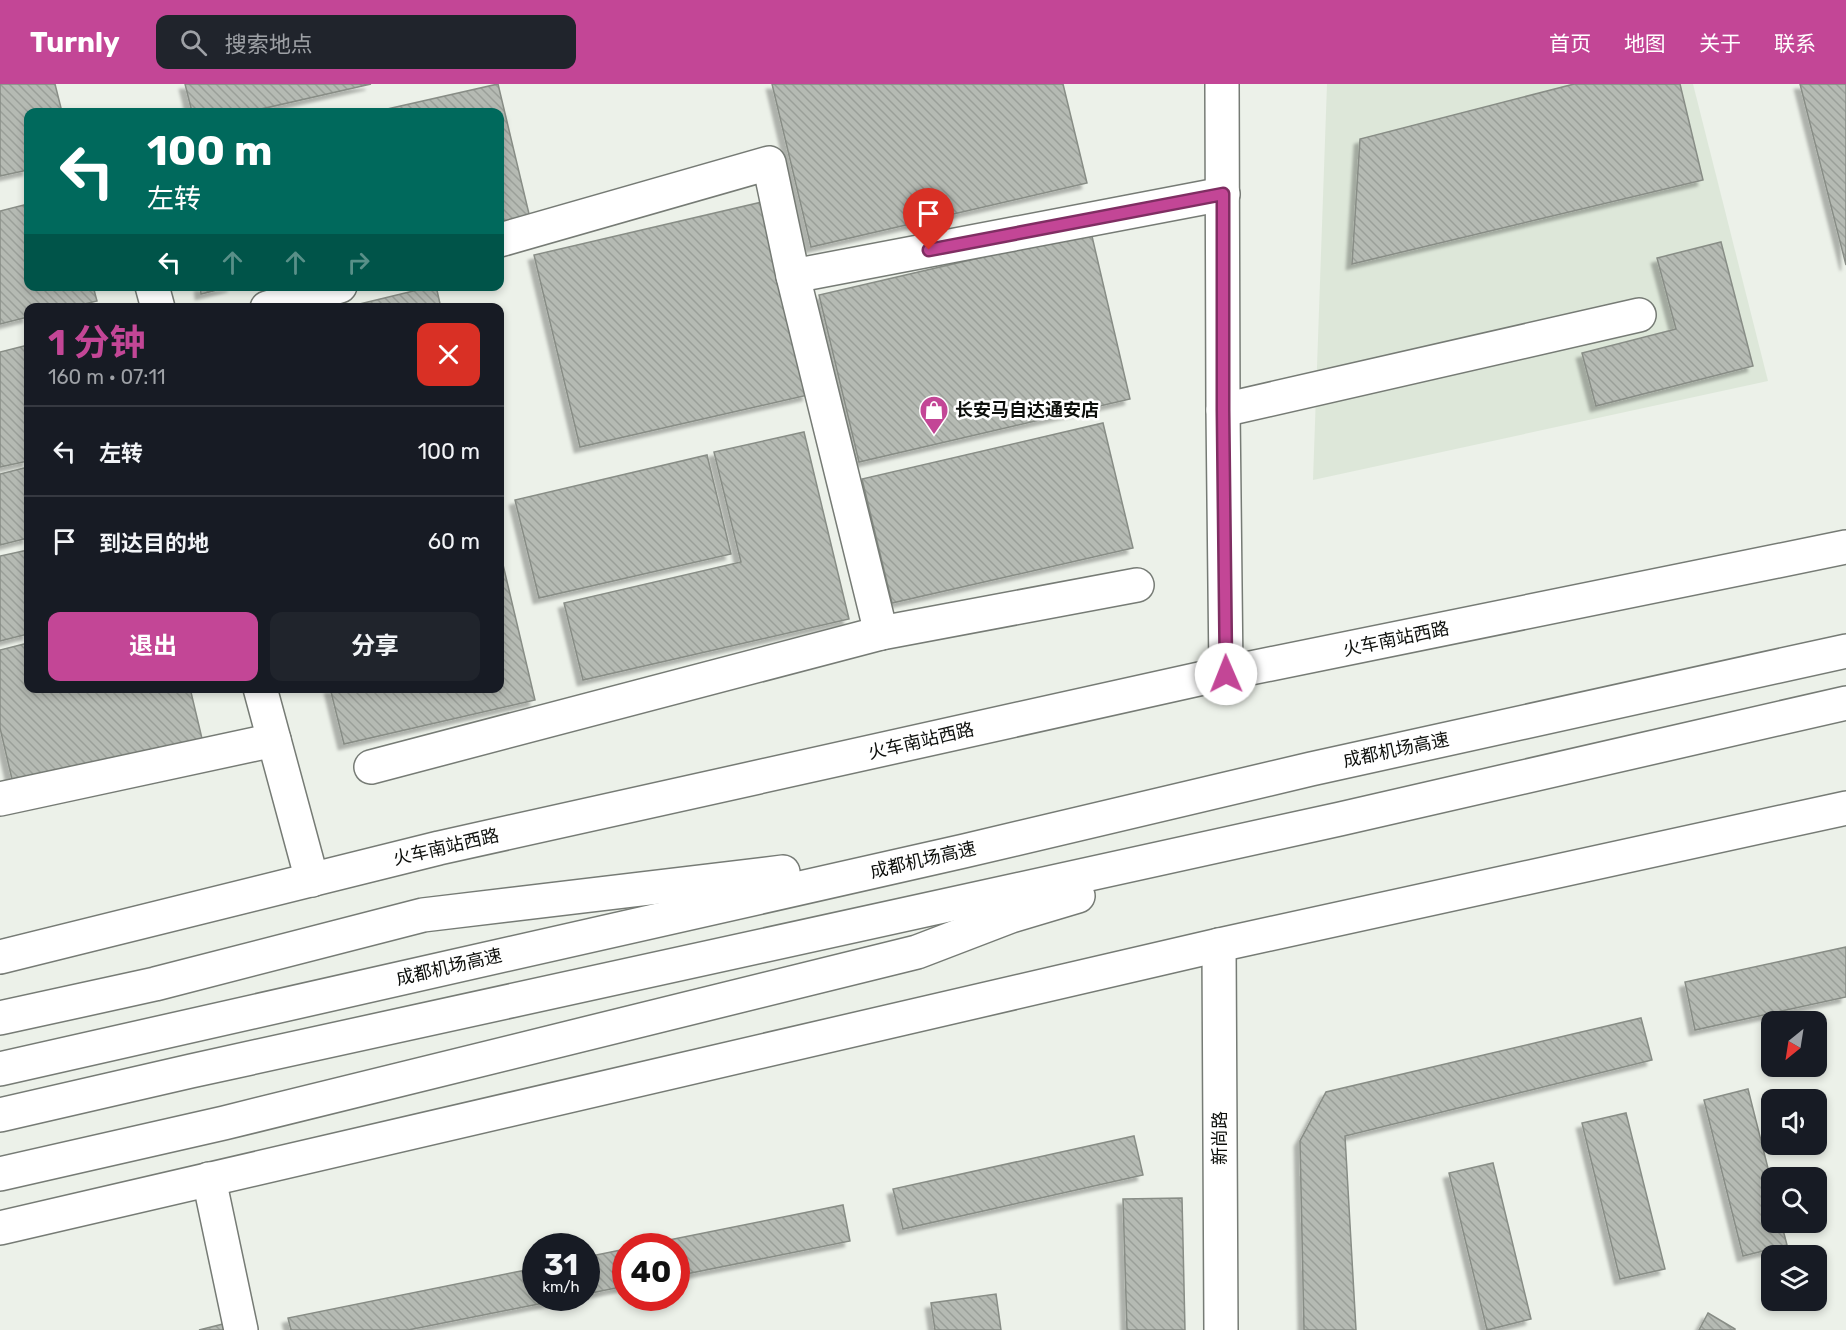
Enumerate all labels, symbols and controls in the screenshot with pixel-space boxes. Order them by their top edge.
search box [156,15,576,69]
text: Turnly [30,26,120,59]
icon: search [177,26,210,59]
text: 搜索地点 [225,31,313,58]
text: 首页 [1549,31,1591,56]
text: 地图 [1624,31,1666,56]
text: 关于 [1699,31,1741,56]
text: 联系 [1774,31,1816,56]
text: 100 m [147,126,272,176]
icon: left [48,132,126,210]
text: 左转 [147,183,201,215]
pin [903,188,954,250]
icon: arrive [912,197,945,230]
icon: left [153,246,186,279]
icon: ahead [216,246,249,279]
icon: ahead [279,246,312,279]
icon: right [342,246,375,279]
text: 1 分钟 [48,321,146,364]
button: close [417,323,480,386]
text: 160 m · 07:11 [48,365,166,389]
shop icon: 长安马自达通安店 [918,394,950,436]
place label: 长安马自达通安店 [955,399,1099,421]
icon: left [48,435,81,468]
text: 100 m [418,438,480,465]
text: 左转 [99,440,143,467]
icon: arrive [48,525,81,558]
text: 60 m [428,528,480,555]
text: 到达目的地 [99,530,209,557]
button: 退出 [48,612,258,681]
button: 分享 [270,612,480,681]
street label: 火车南站西路 [1341,617,1451,661]
position arrow [1194,642,1258,706]
street label: 火车南站西路 [866,718,976,764]
street label: 成都机场高速 [1341,728,1451,772]
street label: 火车南站西路 [391,824,501,870]
street label: 成都机场高速 [868,837,978,883]
street label: 成都机场高速 [394,944,504,990]
north arrow [1761,1011,1827,1077]
map controls [1761,1011,1827,1311]
button: sound [1761,1089,1827,1155]
street label: 新尚路 [1209,1111,1231,1165]
button: search [1761,1167,1827,1233]
speed limit sign: 40 [612,1233,690,1311]
button: layers [1761,1245,1827,1311]
text: 31 [544,1247,578,1283]
text: km/h [542,1278,580,1296]

